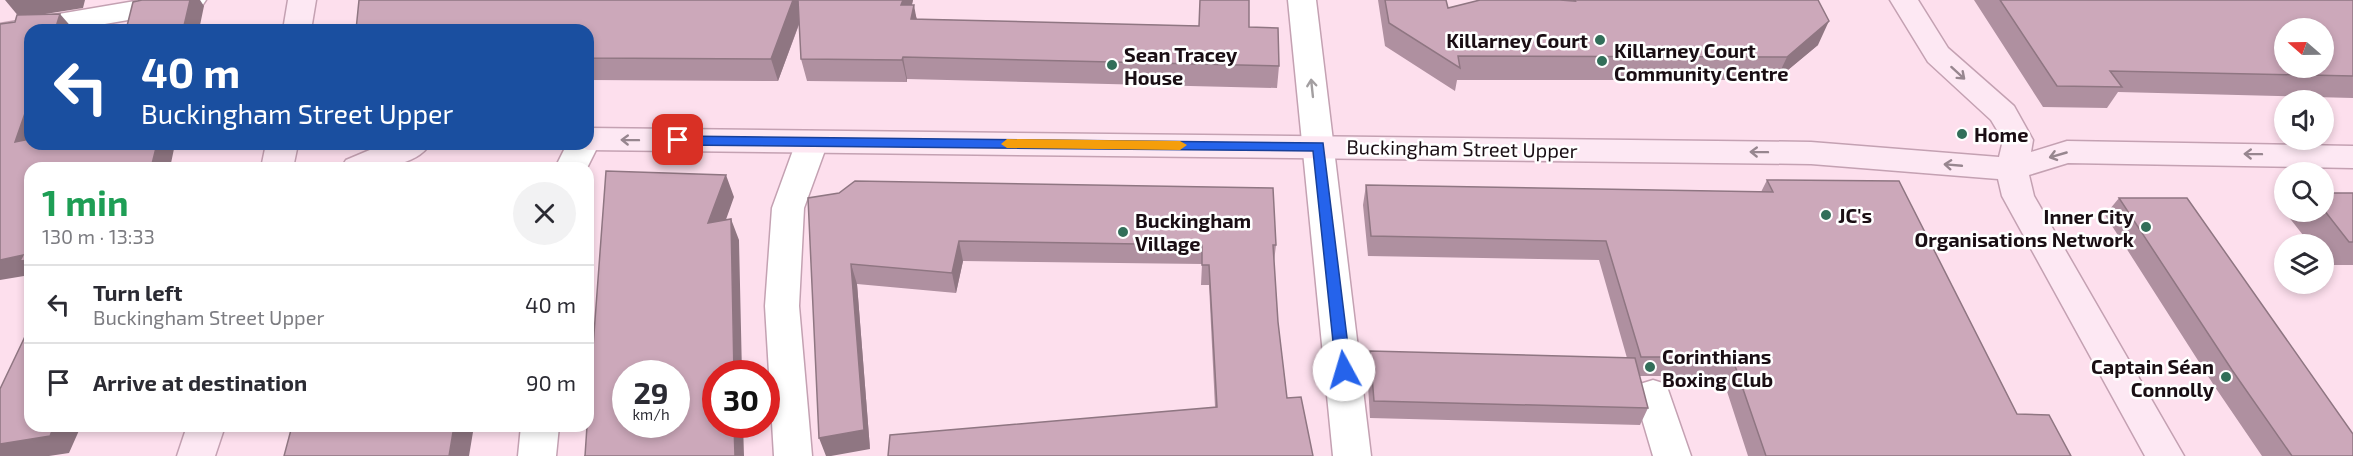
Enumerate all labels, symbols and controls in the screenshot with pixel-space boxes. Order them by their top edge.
north arrow [2274,18,2334,78]
map controls [2274,18,2334,294]
place label: Killarney Court [1446,28,1588,53]
marker: Killarney Court [1593,33,1607,47]
place label: Killarney Court Community Centre [1614,38,1789,86]
place label: Sean Tracey House [1124,42,1238,89]
text: 40 m [141,46,240,96]
icon: left [42,48,120,126]
marker: Killarney Court Community Centre [1595,54,1609,68]
marker: Sean Tracey House [1105,58,1119,72]
one-way arrow [1951,66,1966,80]
one-way arrow [1306,79,1317,99]
button: sound [2274,90,2334,150]
text: Buckingham Street Upper [141,97,453,129]
pin [652,114,703,165]
place label: Home [1974,122,2029,146]
icon: arrive [661,123,694,156]
marker: Home [1955,127,1969,141]
one-way arrow [621,134,641,145]
street label: Buckingham Street Upper [1346,134,1578,162]
one-way arrow [1749,146,1769,158]
one-way arrow [2243,148,2263,160]
one-way arrow [2049,150,2068,161]
one-way arrow [1944,159,1964,170]
button: search [2274,162,2334,222]
text: 1 min [42,180,129,223]
button: close [513,182,576,245]
place label: JC's [1838,203,1872,227]
place label: Inner City Organisations Network [1914,204,2135,251]
place label: Buckingham Village [1135,208,1251,255]
marker: JC's [1819,208,1833,222]
marker: Inner City Organisations Network [2139,220,2153,234]
text: 130 m · 13:33 [42,224,155,248]
marker: Buckingham Village [1116,225,1130,239]
button: layers [2274,234,2334,294]
text: Turn left [93,279,182,305]
icon: left [42,288,75,321]
text: 40 m [525,291,576,317]
text: Buckingham Street Upper [93,305,324,329]
position arrow [1312,338,1376,402]
place label: Corinthians Boxing Club [1662,344,1773,391]
place label: Captain Séan Connolly [2091,354,2215,402]
speed limit sign: 30 [702,360,780,438]
marker: Corinthians Boxing Club [1643,360,1657,374]
icon: arrive [42,366,75,399]
text: Arrive at destination [93,369,307,395]
text: 90 m [526,369,576,395]
marker: Captain Séan Connolly [2219,370,2233,384]
text: 29 [633,374,669,410]
text: km/h [632,405,670,423]

